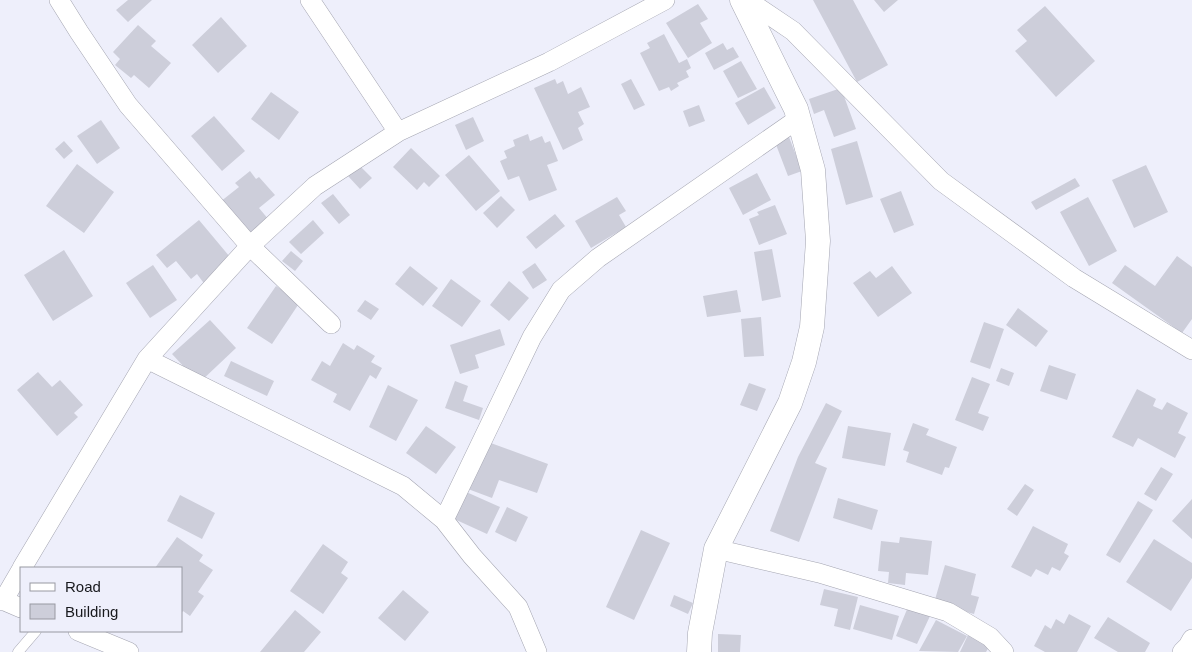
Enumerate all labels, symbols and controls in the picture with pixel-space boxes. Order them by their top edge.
legend [20,567,182,632]
text: Road [65,578,101,595]
text: Building [65,603,118,620]

